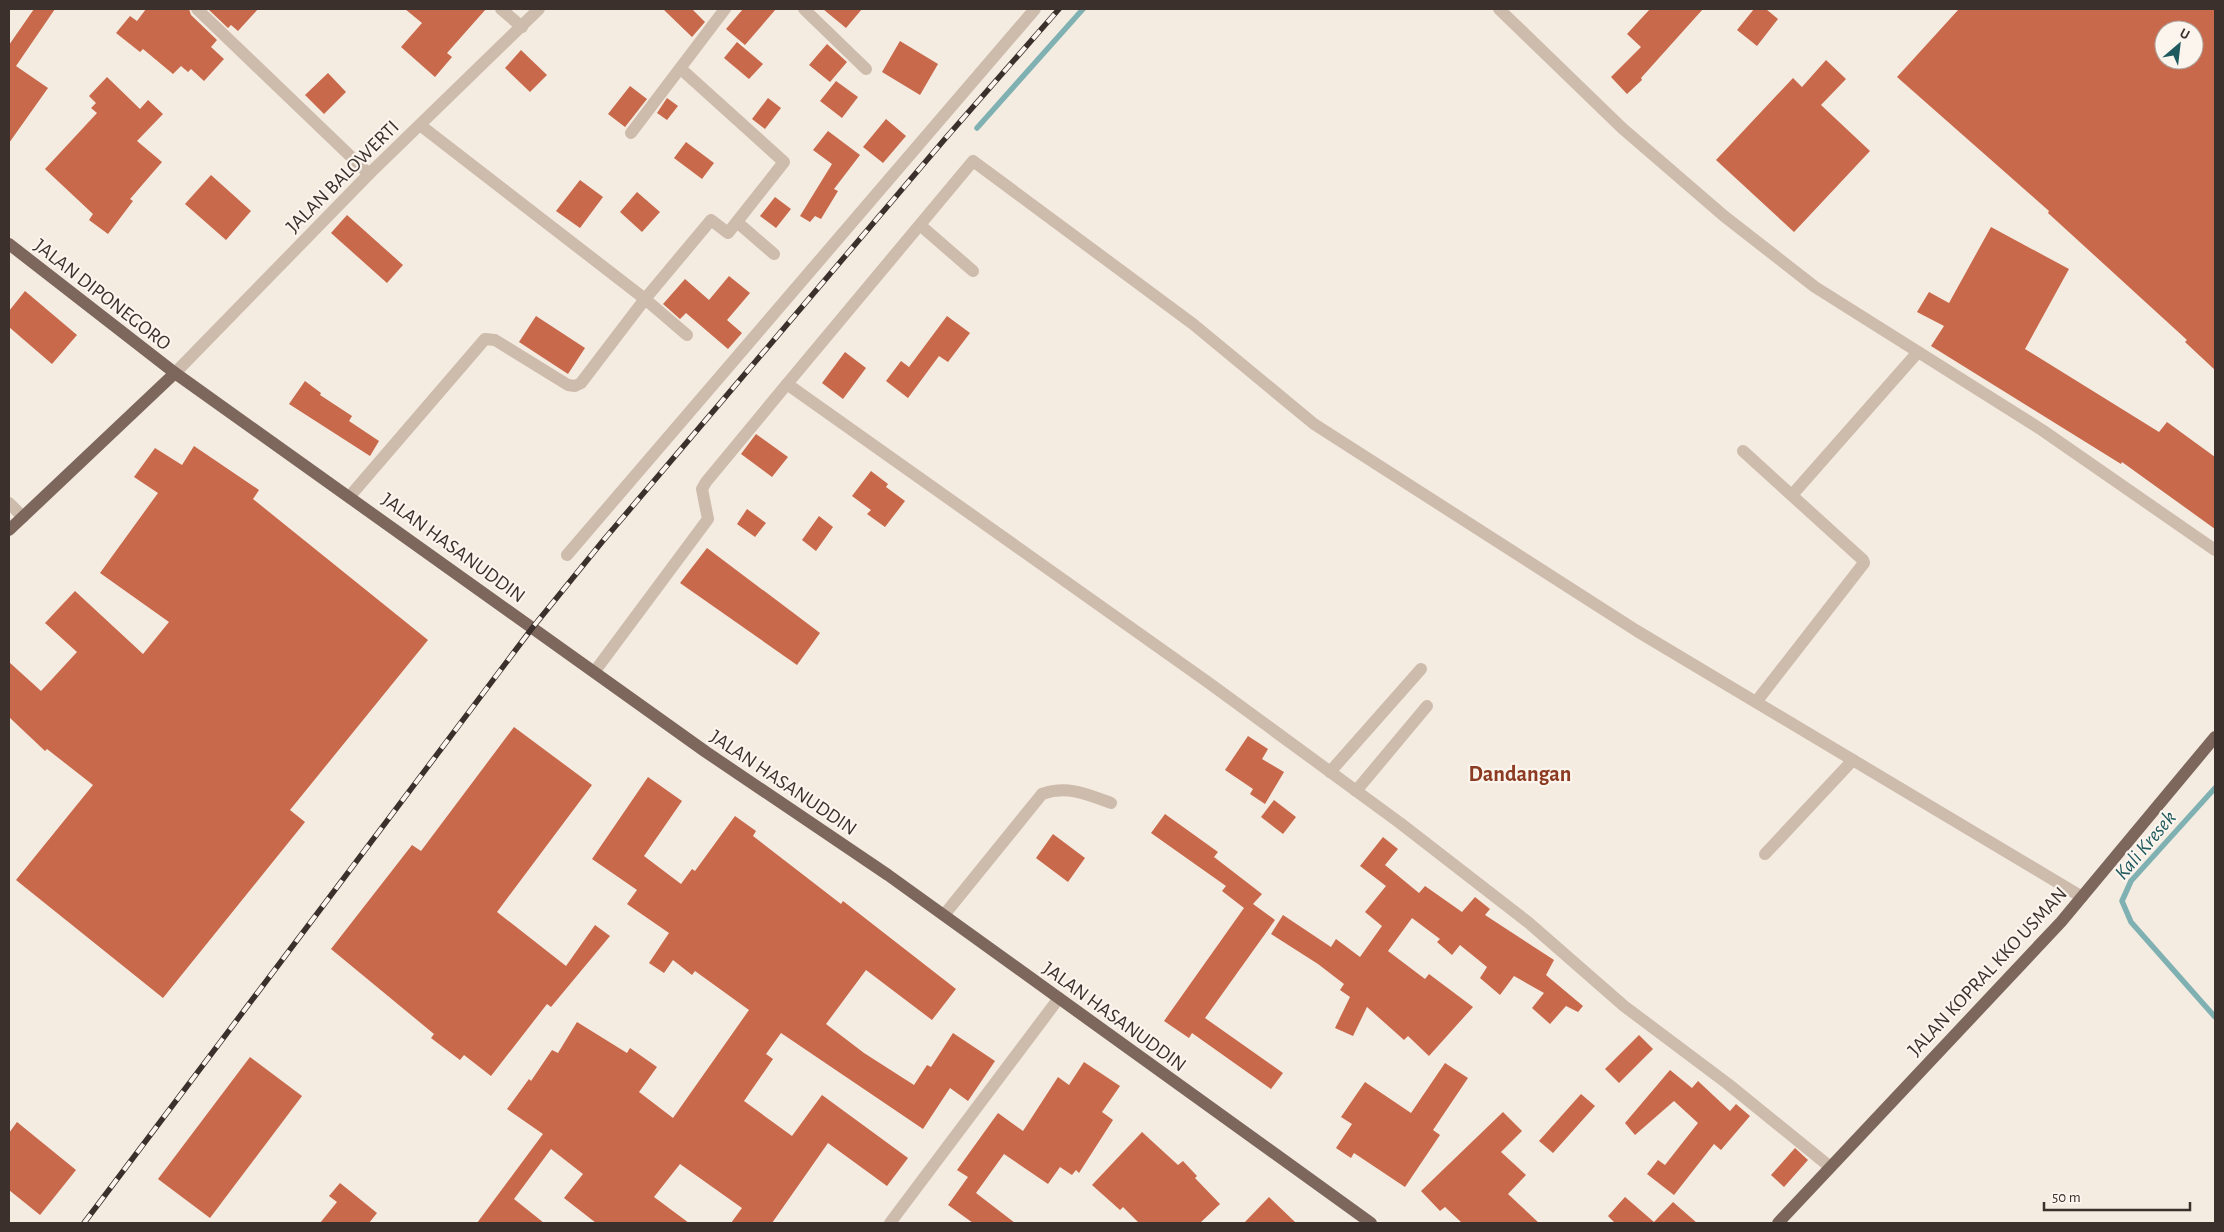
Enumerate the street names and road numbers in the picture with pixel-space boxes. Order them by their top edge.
street label: JALAN BALOWERTI [283,117,403,237]
street label: JALAN DIPONEGORO [30,235,174,354]
street label: JALAN HASANUDDIN [378,489,529,606]
street label: JALAN HASANUDDIN [707,726,860,839]
street label: JALAN KOPRAL KKO USMAN [1904,883,2071,1060]
street label: JALAN HASANUDDIN [1039,958,1190,1075]

